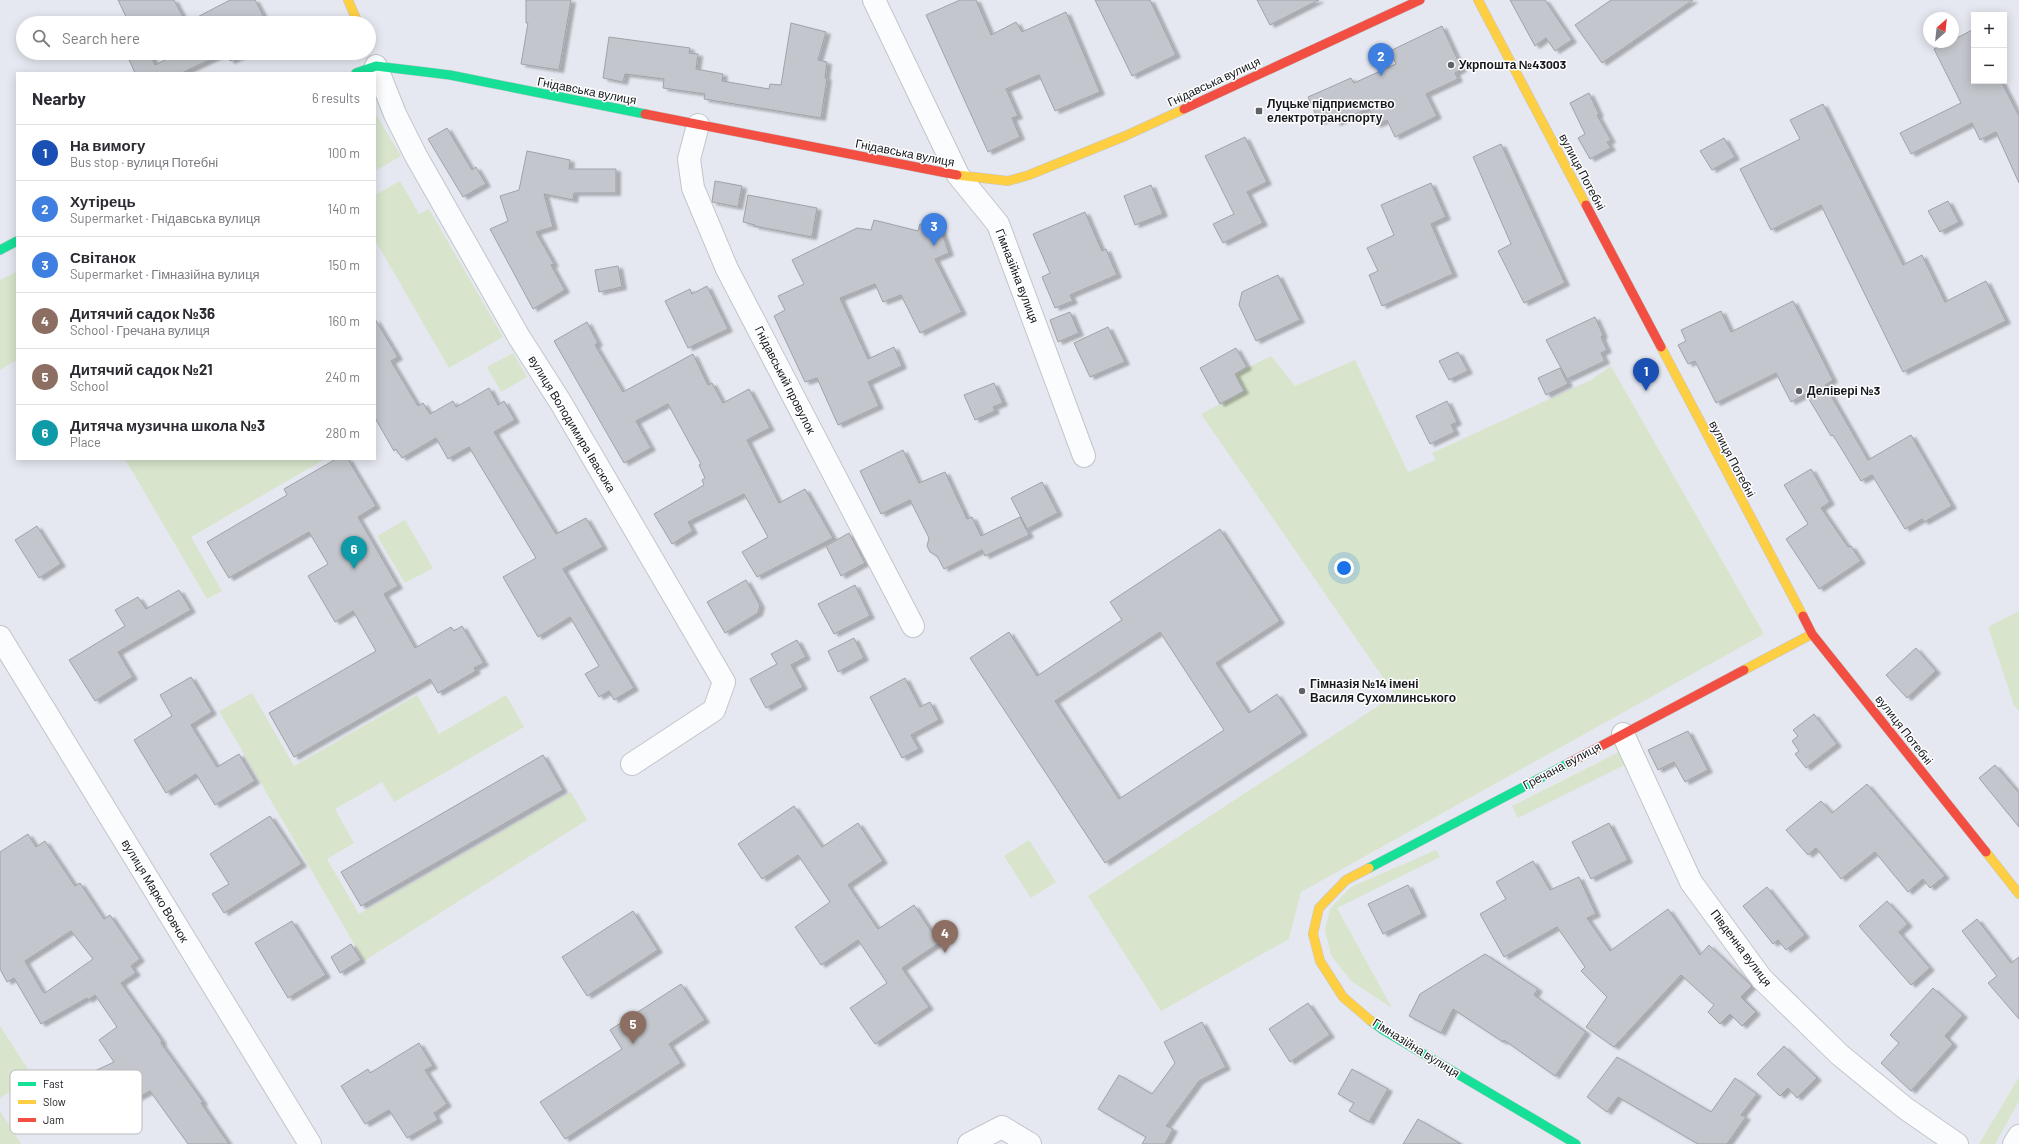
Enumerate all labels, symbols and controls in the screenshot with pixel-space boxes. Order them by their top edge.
north arrow [1923,12,1959,48]
map controls [1971,12,2007,84]
button: + [1971,12,2007,48]
search box [16,16,376,60]
icon: search [30,27,52,49]
text: Search here [62,29,140,47]
pin: 2 [1368,43,1394,76]
button: − [1971,48,2007,84]
street label: Гнідавська вулиця [1165,53,1263,110]
place label: Укрпошта №43003 [1459,57,1566,72]
marker: Укрпошта №43003 [1446,60,1456,70]
street label: Гнідавська вулиця [536,74,638,107]
text: Nearby [32,88,86,108]
text: 6 results [312,90,360,106]
place label: Луцьке підприємство електротранспорту [1267,96,1395,125]
marker: Луцьке підприємство електротранспорту [1254,106,1264,116]
street label: вулиця Потебні [1556,131,1609,213]
text: На вимогу [70,136,145,154]
street label: Гнідавська вулиця [854,136,956,169]
text: 1 [43,145,47,161]
text: 100 m [327,145,360,161]
text: Bus stop · вулиця Потебні [70,154,218,170]
text: Хутірець [70,192,136,210]
text: 2 [41,201,49,217]
text: 140 m [328,201,360,217]
text: Supermarket · Гнідавська вулиця [70,210,260,226]
pin: 3 [921,213,947,246]
street label: Гімназійна вулиця [993,226,1042,325]
text: Світанок [70,248,136,266]
text: 3 [41,257,49,273]
text: 150 m [328,257,360,273]
text: Supermarket · Гімназійна вулиця [70,266,260,282]
text: Дитячий садок №36 [70,304,215,322]
text: 4 [41,313,49,329]
text: 160 m [328,313,360,329]
text: School · Гречана вулиця [70,322,210,338]
street label: Гнідавський провулок [752,323,819,437]
street label: вулиця Володимира Івасюка [526,353,619,495]
pin: 1 [1633,358,1659,391]
text: Дитячий садок №21 [70,360,213,378]
text: 5 [41,369,49,385]
text: 240 m [325,369,360,385]
text: School [70,378,108,394]
place label: Делівері №3 [1807,383,1880,398]
marker: Делівері №3 [1794,386,1804,396]
text: Дитяча музична школа №3 [70,416,265,434]
street label: вулиця Потебні [1706,418,1759,500]
text: 6 [42,425,48,441]
text: 280 m [326,425,360,441]
text: Place [70,434,101,450]
pin: 6 [341,536,367,569]
your location [1334,558,1354,578]
place label: Гімназія №14 імені Василя Сухомлинського [1310,676,1456,705]
marker: Гімназія №14 імені Василя Сухомлинського [1297,686,1307,696]
street label: вулиця Потебні [1872,692,1936,768]
street label: Гречана вулиця [1520,739,1603,792]
street label: вулиця Марко Вовчок [119,836,193,946]
street label: Південна вулиця [1708,906,1775,989]
pin: 4 [932,920,958,953]
pin: 5 [620,1011,646,1044]
street label: Гімназійна вулиця [1370,1015,1463,1080]
legend [10,1070,142,1134]
text: Fast [43,1077,64,1090]
text: Slow [43,1095,66,1108]
text: Jam [43,1113,64,1126]

